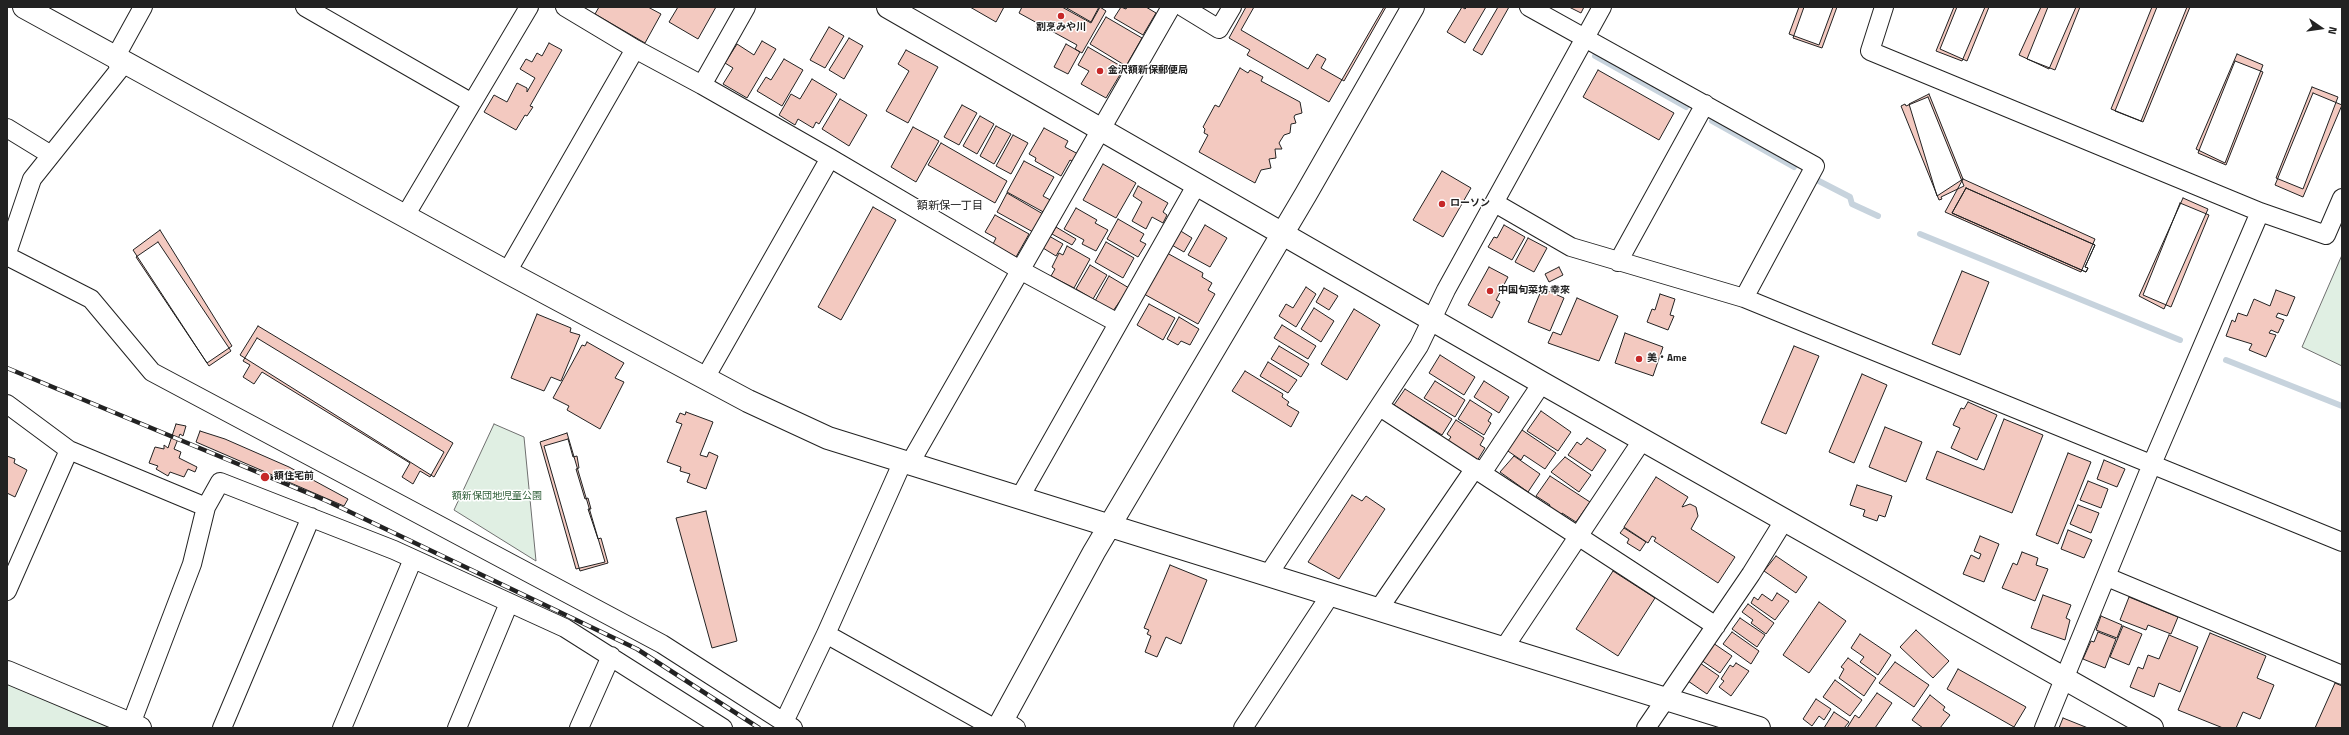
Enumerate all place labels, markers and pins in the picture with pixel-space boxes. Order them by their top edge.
marker: 割烹みや川 [1056,11,1066,21]
place label: 割烹みや川 [1036,22,1086,34]
place label: 金沢額新保郵便局 [1108,65,1188,77]
marker: 金沢額新保郵便局 [1095,66,1105,76]
place label: ローソン [1450,198,1490,210]
marker: ローソン [1437,199,1447,209]
place label: 中国旬菜坊 幸來 [1498,285,1570,297]
marker: 中国旬菜坊 幸來 [1485,286,1495,296]
place label: 美・Ame [1647,353,1687,365]
marker: 美・Ame [1634,354,1644,364]
marker: 額住宅前 [259,471,271,483]
place label: 額住宅前 [274,471,314,483]

